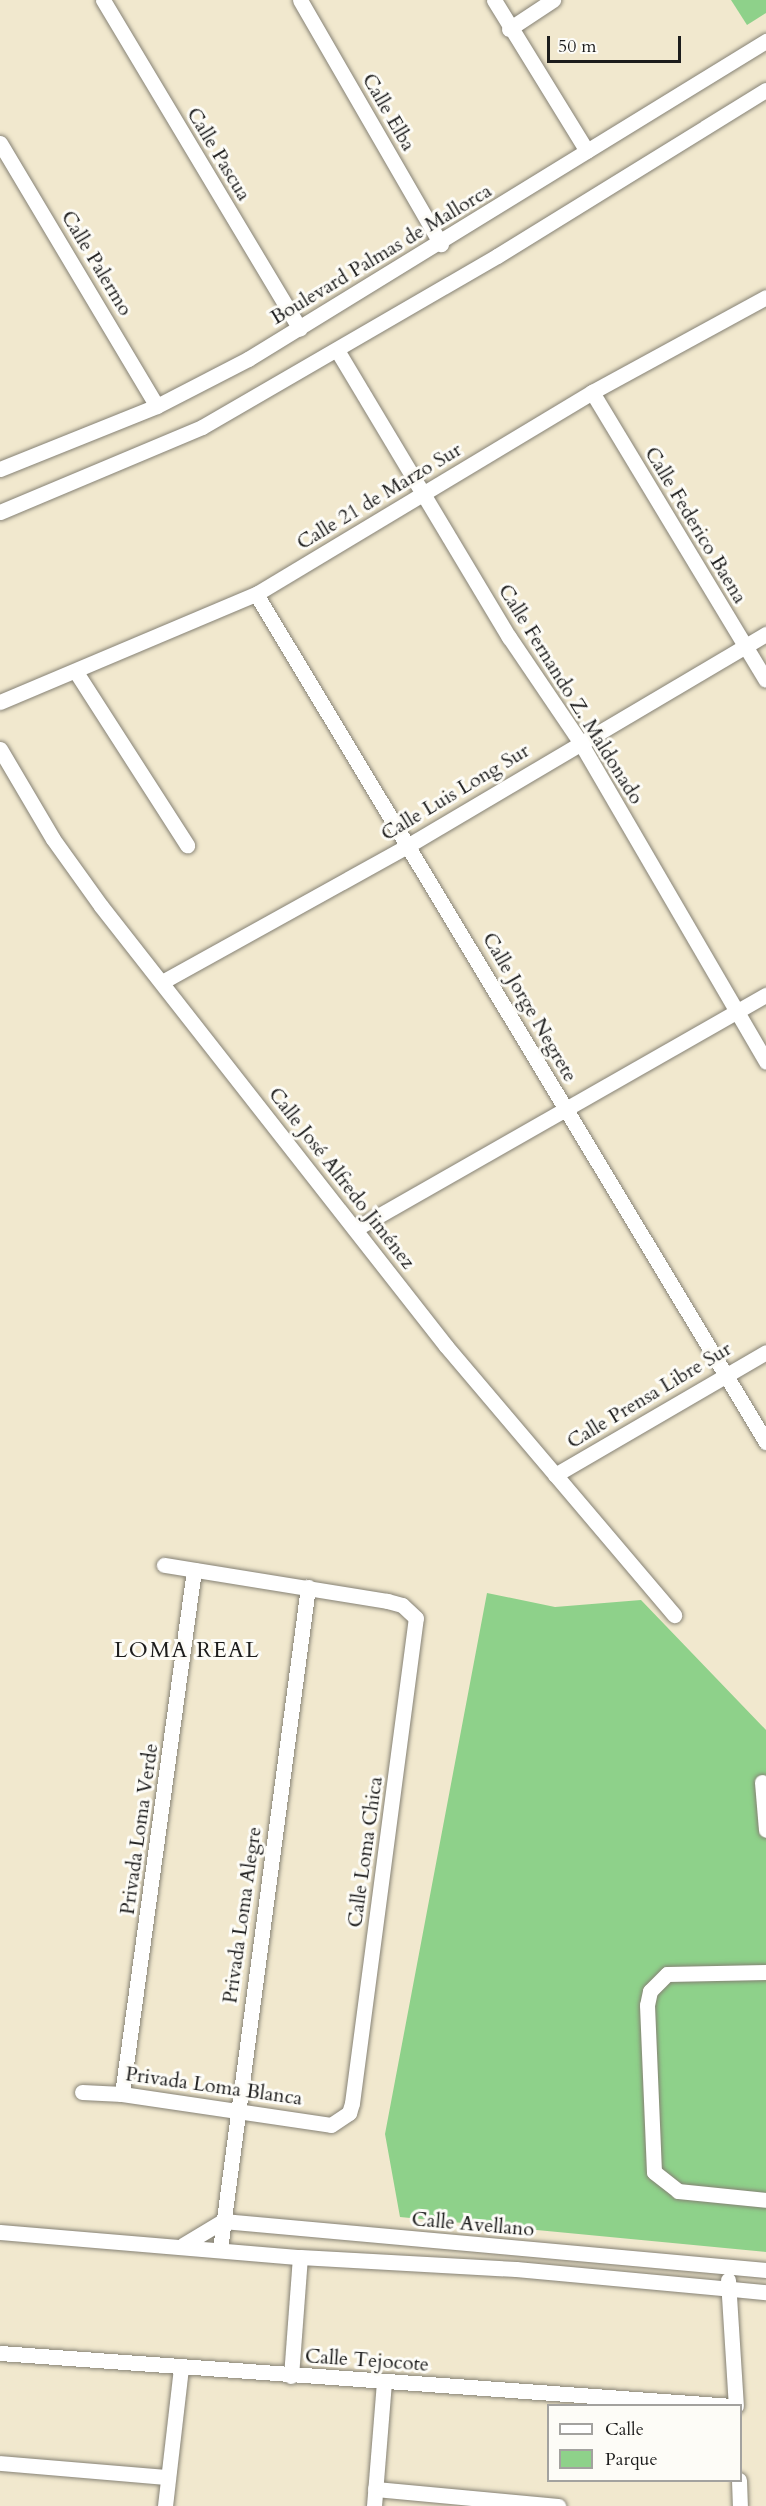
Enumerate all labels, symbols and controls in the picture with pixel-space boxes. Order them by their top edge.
scale bar [550,24,684,62]
text: 50 m [558,34,597,59]
street label: Calle Elba [357,69,421,155]
street label: Calle Pascua [182,103,256,205]
street label: Boulevard Palmas de Mallorca [266,178,496,330]
street label: Calle Palermo [56,206,138,320]
street label: Calle 21 de Marzo Sur [292,437,466,555]
street label: Calle Federico Baena [640,442,752,608]
street label: Calle Fernando Z. Maldonado [493,580,649,808]
street label: Calle Luis Long Sur [377,738,533,846]
street label: Calle Jorge Negrete [478,928,582,1086]
street label: Calle José Alfredo Jiménez [264,1082,420,1274]
street label: Calle Prensa Libre Sur [563,1336,735,1454]
district label: LOMA REAL [114,1638,260,1664]
street label: Privada Loma Verde [115,1742,163,1916]
street label: Calle Loma Chica [343,1775,387,1929]
street label: Privada Loma Alegre [218,1825,266,2005]
street label: Privada Loma Blanca [124,2062,304,2110]
street label: Calle Avellano [411,2207,535,2241]
street label: Calle Tejocote [304,2344,430,2376]
legend [547,2404,742,2482]
text: Calle [605,2417,644,2442]
text: Parque [605,2447,658,2472]

